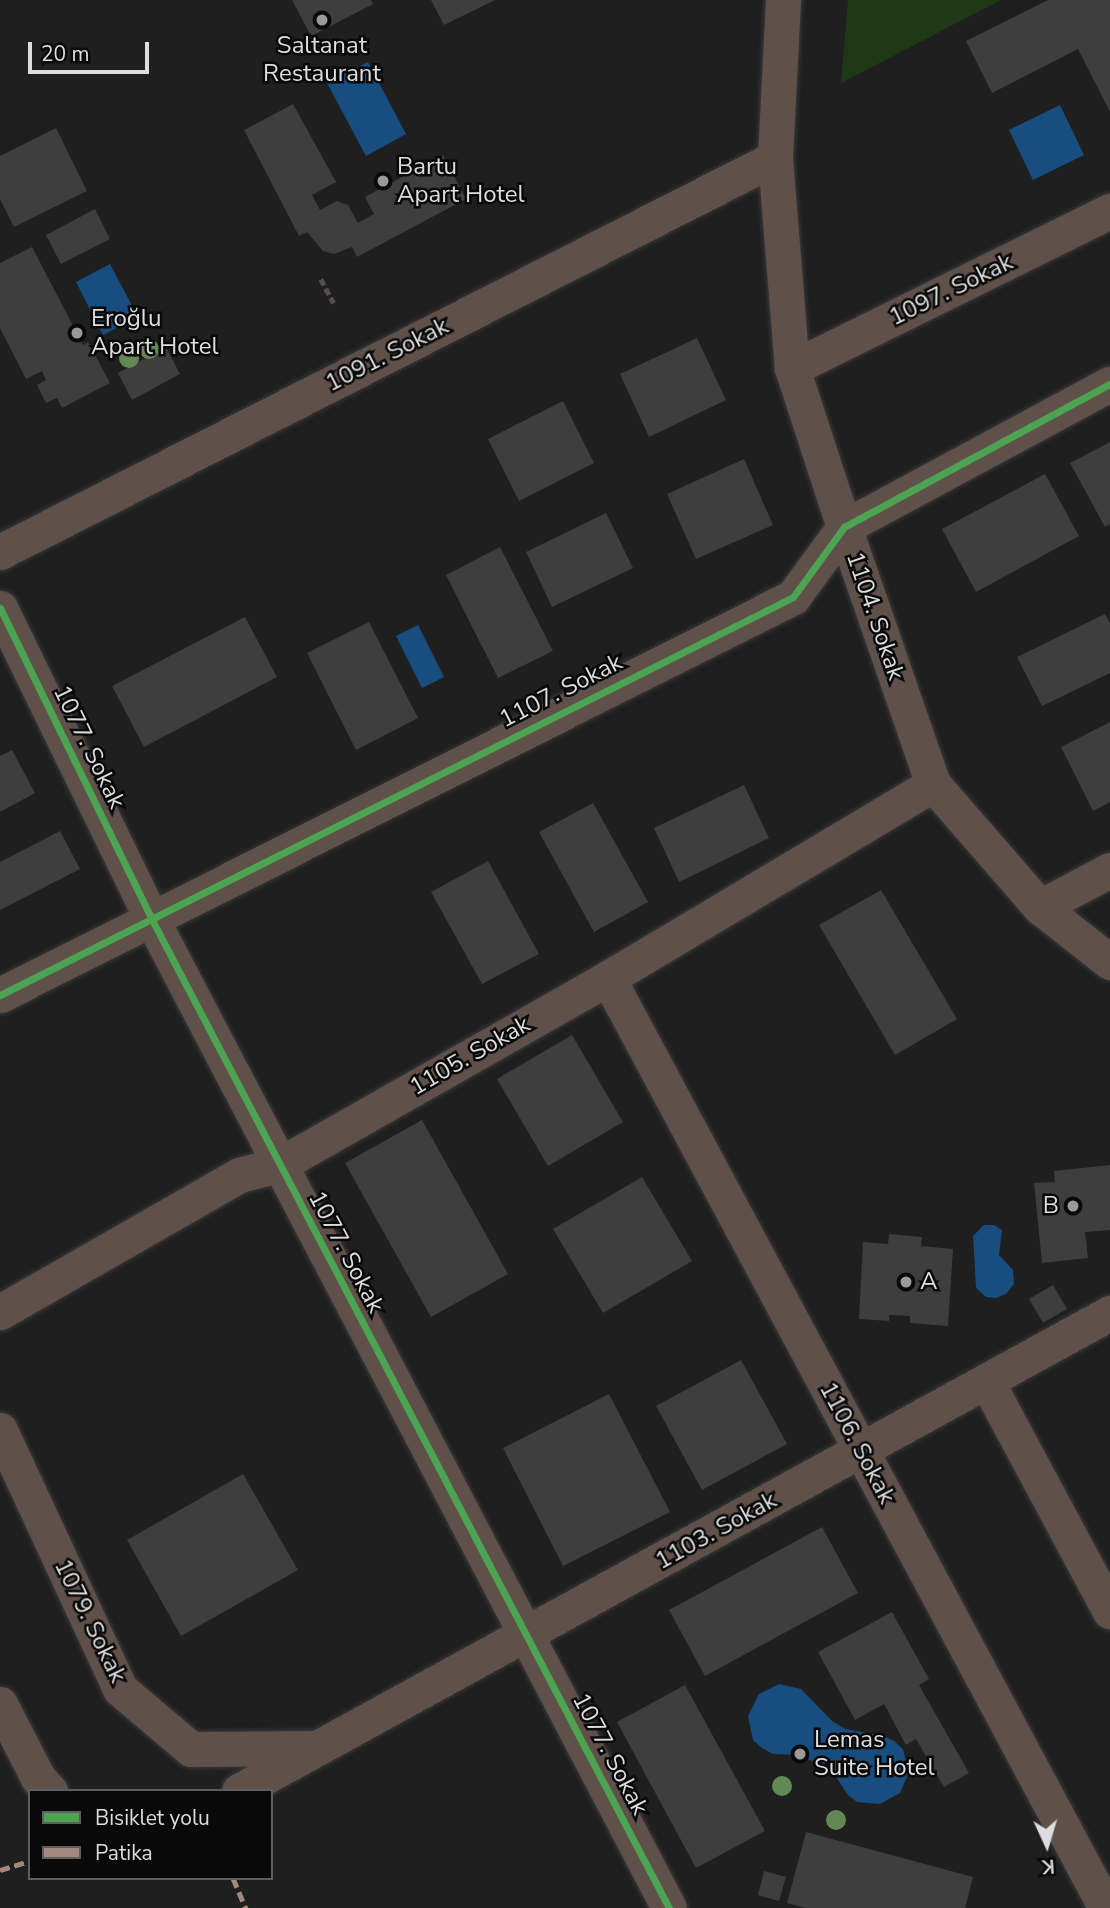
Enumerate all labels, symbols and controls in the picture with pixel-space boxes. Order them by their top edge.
marker: Saltanat Restaurant [314,12,330,28]
scale bar [32,28,152,72]
place label: Saltanat Restaurant [263,32,381,88]
text: 20 m [41,40,90,68]
place label: Bartu Apart Hotel [397,153,525,209]
marker: Bartu Apart Hotel [375,173,391,189]
street label: 1097. Sokak [884,248,1018,332]
place label: Eroğlu Apart Hotel [91,305,219,361]
street label: 1091. Sokak [321,312,453,398]
marker: Eroğlu Apart Hotel [69,325,85,341]
street label: 1104. Sokak [840,548,910,684]
street label: 1107. Sokak [495,648,627,734]
street label: 1077. Sokak [47,680,131,814]
street label: 1105. Sokak [405,1010,535,1102]
street label: 1077. Sokak [302,1186,390,1318]
place label: B [1043,1192,1059,1220]
marker: B [1065,1198,1081,1214]
place label: A [920,1268,937,1296]
marker: A [898,1274,914,1290]
street label: 1106. Sokak [813,1377,901,1509]
street label: 1103. Sokak [650,1486,782,1576]
street label: 1079. Sokak [48,1554,132,1688]
street label: 1077. Sokak [566,1688,654,1820]
place label: Lemas Suite Hotel [814,1726,935,1782]
marker: Lemas Suite Hotel [792,1746,808,1762]
legend [28,1789,273,1880]
text: Bisiklet yolu [95,1804,210,1832]
north arrow [1012,1810,1082,1880]
text: Patika [95,1839,153,1867]
text: K [1041,1853,1056,1879]

